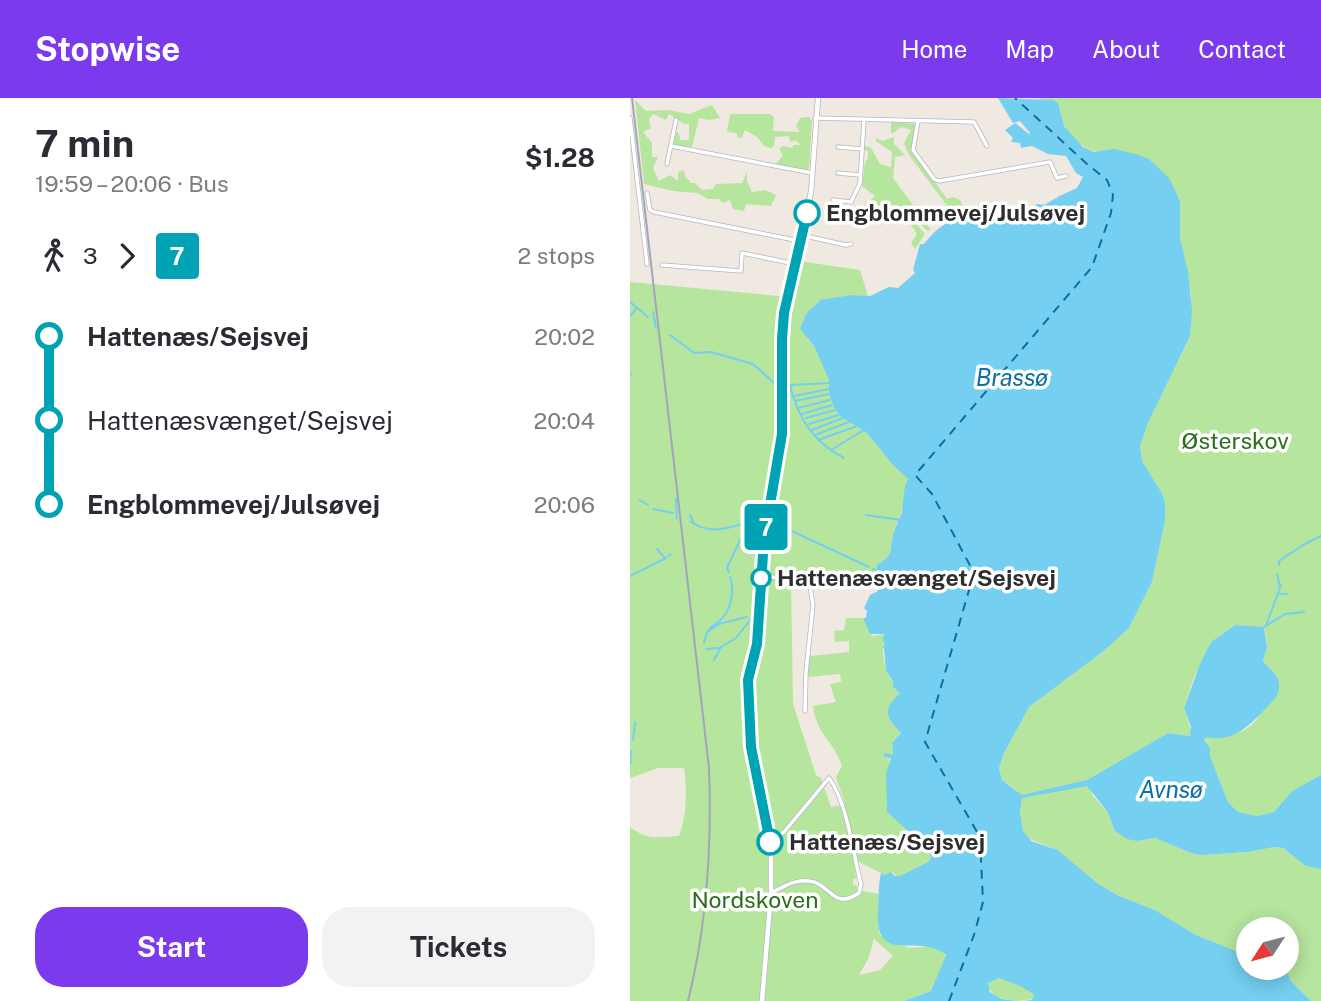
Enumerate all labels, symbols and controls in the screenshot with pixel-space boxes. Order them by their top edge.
text: Stopwise [35,30,180,68]
text: Home [901,35,967,63]
text: Map [1005,35,1054,63]
text: About [1092,35,1160,63]
text: Contact [1198,35,1286,63]
text: 7 min [35,121,134,166]
text: $1.28 [525,142,595,173]
text: 19:59 – 20:06 · Bus [35,170,229,197]
place label: Engblommevej/Julsøvej [826,199,1085,226]
marker: Engblommevej/Julsøvej [794,200,820,226]
icon: walk [35,237,73,275]
icon: forward [108,237,146,275]
text: 3 [83,242,98,269]
text: 7 [170,242,185,270]
text: 2 stops [517,242,595,269]
text: Hattenæs/Sejsvej [87,321,309,352]
text: 20:02 [534,323,595,350]
water label: Brassø [976,363,1049,391]
text: Hattenæsvænget/Sejsvej [87,405,393,436]
text: 20:04 [534,407,595,434]
park label: Østerskov [1181,427,1289,454]
text: Engblommevej/Julsøvej [87,489,380,520]
text: 20:06 [534,491,595,518]
line badge: 7 [743,504,789,550]
text: 7 [758,513,774,541]
place label: Hattenæsvænget/Sejsvej [777,564,1056,591]
marker: Hattenæsvænget/Sejsvej [751,568,771,588]
water label: Avnsø [1139,775,1203,803]
place label: Hattenæs/Sejsvej [789,828,985,855]
marker: Hattenæs/Sejsvej [757,829,783,855]
park label: Nordskoven [691,886,819,913]
button: Start [35,907,308,987]
button: Tickets [322,907,595,987]
north arrow [1236,917,1298,980]
map controls [1236,917,1299,980]

